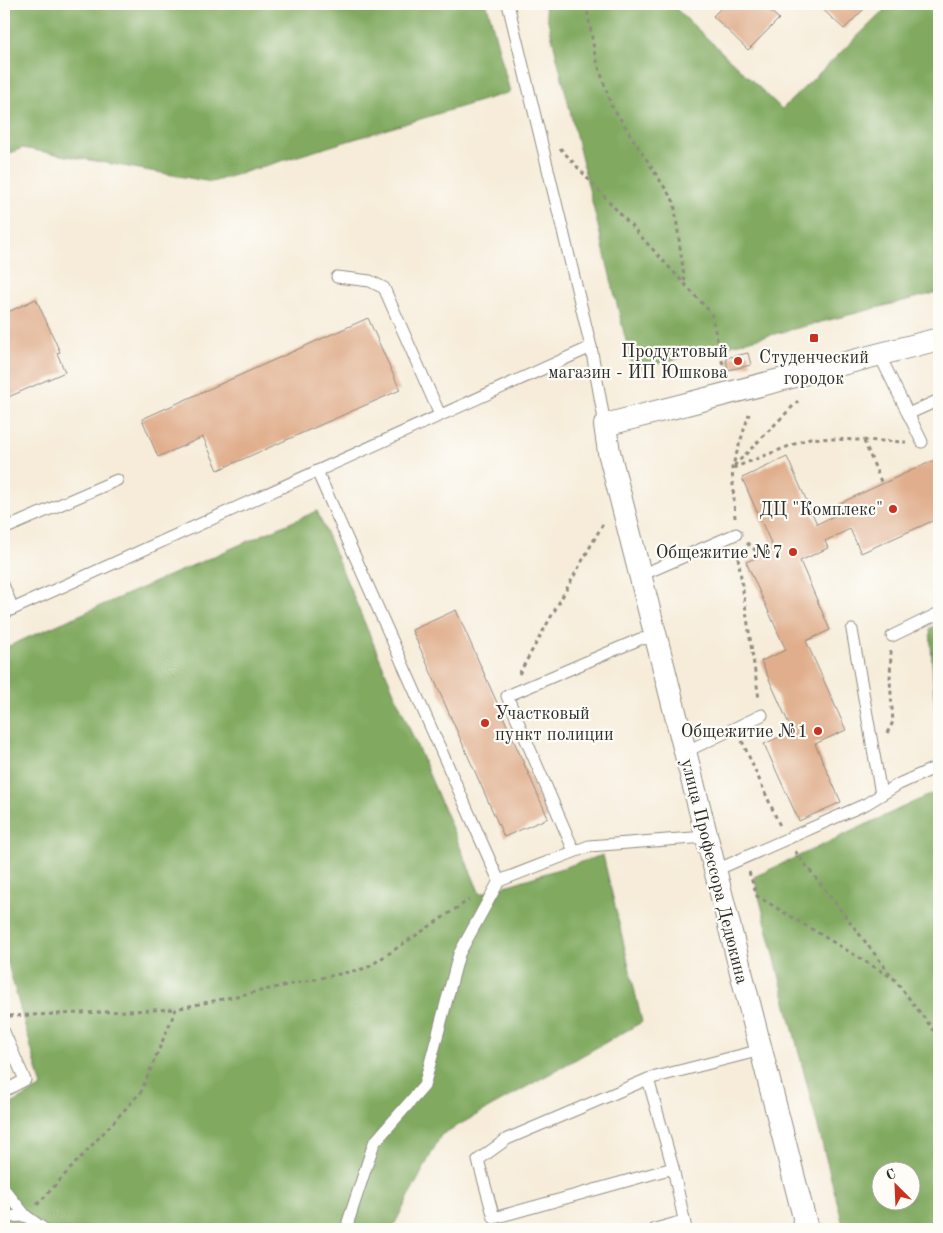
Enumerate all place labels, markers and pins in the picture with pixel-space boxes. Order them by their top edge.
marker: Студенческий городок [808,332,820,344]
place label: Продуктовый магазин - ИП Юшкова [548,343,728,382]
place label: Студенческий городок [759,349,869,388]
marker: Продуктовый магазин - ИП Юшкова [732,355,744,367]
place label: ДЦ "Комплекс" [760,501,883,519]
marker: ДЦ "Комплекс" [887,503,899,515]
place label: Общежитие №7 [656,544,783,562]
marker: Общежитие №7 [787,546,799,558]
place label: Участковый пункт полиции [495,705,614,744]
marker: Участковый пункт полиции [479,717,491,729]
place label: Общежитие №1 [681,723,808,741]
marker: Общежитие №1 [812,725,824,737]

